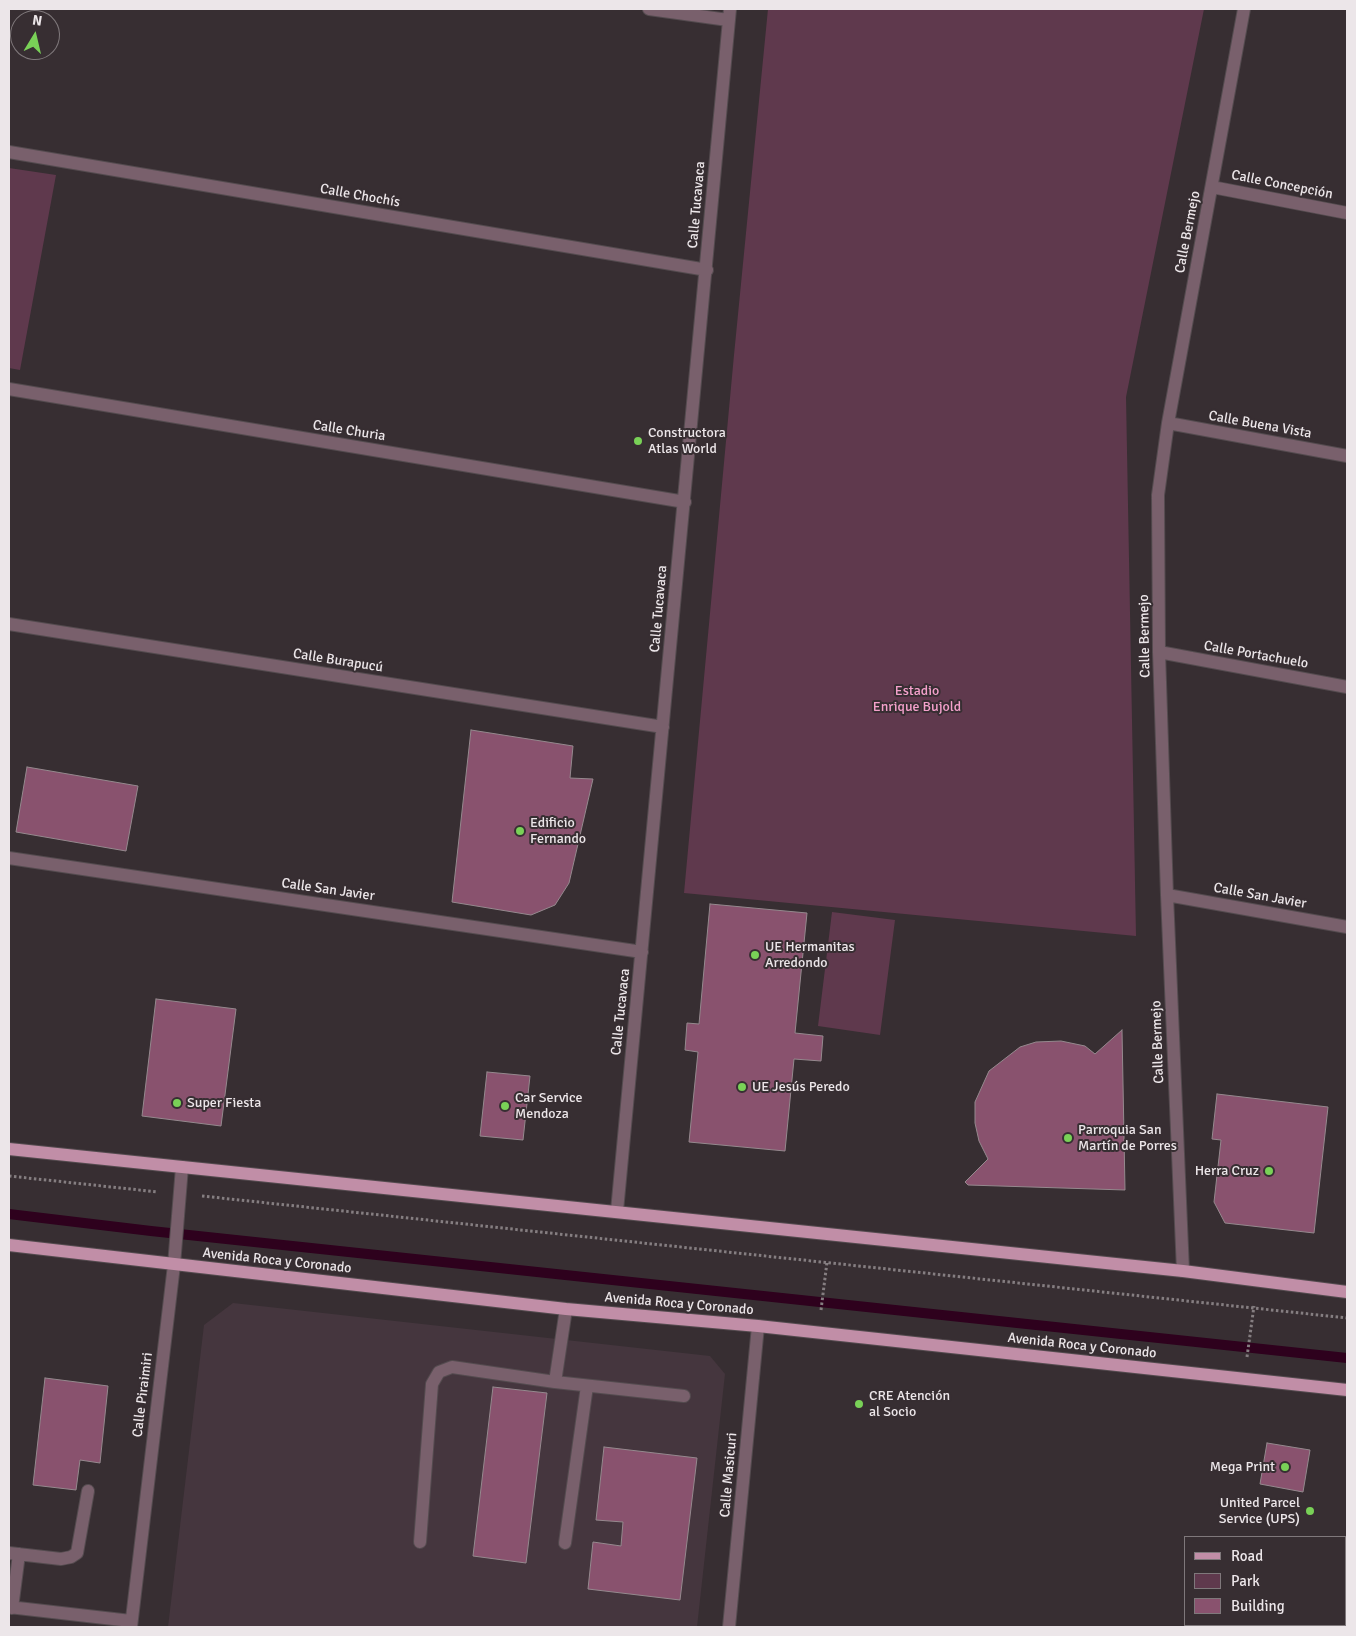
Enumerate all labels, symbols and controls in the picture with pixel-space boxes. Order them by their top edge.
north arrow [10,10,60,60]
text: N [31,12,43,30]
street label: Calle Tucavaca [685,161,709,249]
street label: Calle Concepción [1230,167,1334,203]
street label: Calle Chochís [319,181,401,211]
street label: Calle Bermejo [1172,189,1204,275]
street label: Calle Buena Vista [1207,408,1313,442]
street label: Calle Churia [311,417,387,445]
place label: Constructora Atlas World [648,425,726,458]
marker: Constructora Atlas World [632,435,644,447]
street label: Calle Tucavaca [647,565,671,653]
street label: Calle Bermejo [1136,594,1154,678]
street label: Calle Portachuelo [1202,638,1310,672]
street label: Calle Burapucú [292,646,384,676]
park label: Estadio Enrique Bujold [873,683,961,716]
place label: Edificio Fernando [530,815,586,848]
marker: Edificio Fernando [514,825,526,837]
street label: Calle San Javier [280,875,376,905]
street label: Calle San Javier [1212,880,1308,912]
place label: UE Hermanitas Arredondo [765,939,855,972]
marker: UE Hermanitas Arredondo [749,949,761,961]
street label: Calle Tucavaca [608,968,634,1056]
street label: Calle Bermejo [1148,1000,1168,1084]
place label: UE Jesús Peredo [752,1079,850,1095]
marker: UE Jesús Peredo [736,1081,748,1093]
place label: Car Service Mendoza [515,1090,583,1122]
place label: Super Fiesta [187,1095,261,1111]
marker: Super Fiesta [171,1097,183,1109]
marker: Car Service Mendoza [499,1100,511,1112]
place label: Parroquia San Martín de Porres [1078,1122,1177,1154]
marker: Parroquia San Martín de Porres [1062,1132,1074,1144]
place label: Herra Cruz [1195,1163,1259,1179]
marker: Herra Cruz [1263,1165,1275,1177]
street label: Avenida Roca y Coronado [202,1245,352,1277]
street label: Avenida Roca y Coronado [604,1289,754,1319]
street label: Avenida Roca y Coronado [1007,1330,1157,1362]
street label: Calle Piraimiri [129,1352,157,1438]
place label: CRE Atención al Socio [869,1388,950,1420]
marker: CRE Atención al Socio [853,1398,865,1410]
street label: Calle Masicuri [717,1432,741,1518]
place label: Mega Print [1210,1459,1275,1475]
marker: Mega Print [1279,1461,1291,1473]
place label: United Parcel Service (UPS) [1219,1495,1300,1528]
marker: United Parcel Service (UPS) [1304,1505,1316,1517]
legend [1184,1536,1346,1626]
text: Road [1231,1547,1263,1565]
text: Park [1231,1572,1260,1590]
text: Building [1231,1597,1285,1615]

